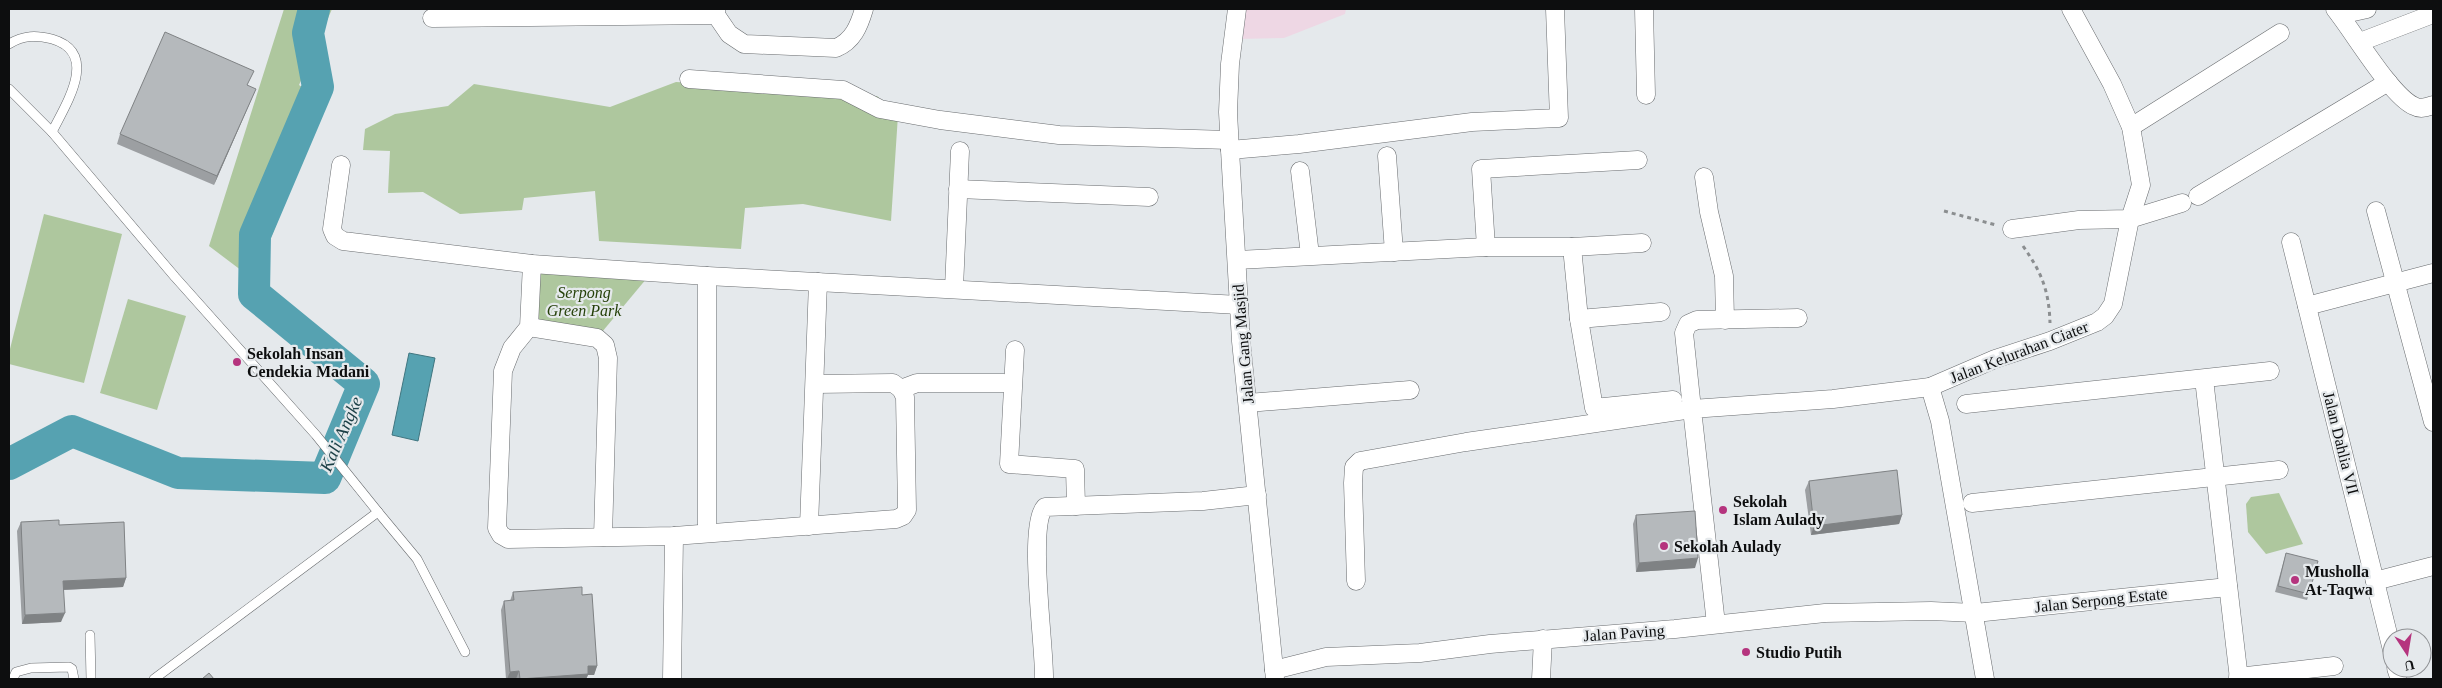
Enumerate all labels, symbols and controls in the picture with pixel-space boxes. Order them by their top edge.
street label: Jalan Gang Masjid [1229,283,1258,405]
park label: Serpong Green Park [547,284,622,319]
street label: Jalan Kelurahan Ciater [1948,318,2091,386]
place label: Sekolah Insan Cendekia Madani [247,345,370,380]
marker: Sekolah Insan Cendekia Madani [231,356,243,368]
street label: Jalan Dahlia VII [2320,390,2362,496]
water label: Kali Angke [315,393,366,476]
place label: Sekolah Islam Aulady [1733,493,1824,529]
marker: Sekolah Islam Aulady [1717,504,1729,516]
place label: Sekolah Aulady [1674,538,1781,556]
marker: Sekolah Aulady [1658,540,1670,552]
place label: Musholla At-Taqwa [2305,563,2373,599]
marker: Musholla At-Taqwa [2289,574,2301,586]
street label: Jalan Serpong Estate [2034,585,2168,616]
street label: Jalan Paving [1583,622,1665,645]
north arrow [2382,628,2432,678]
place label: Studio Putih [1756,644,1842,661]
marker: Studio Putih [1740,646,1752,658]
text: U [2403,657,2416,674]

